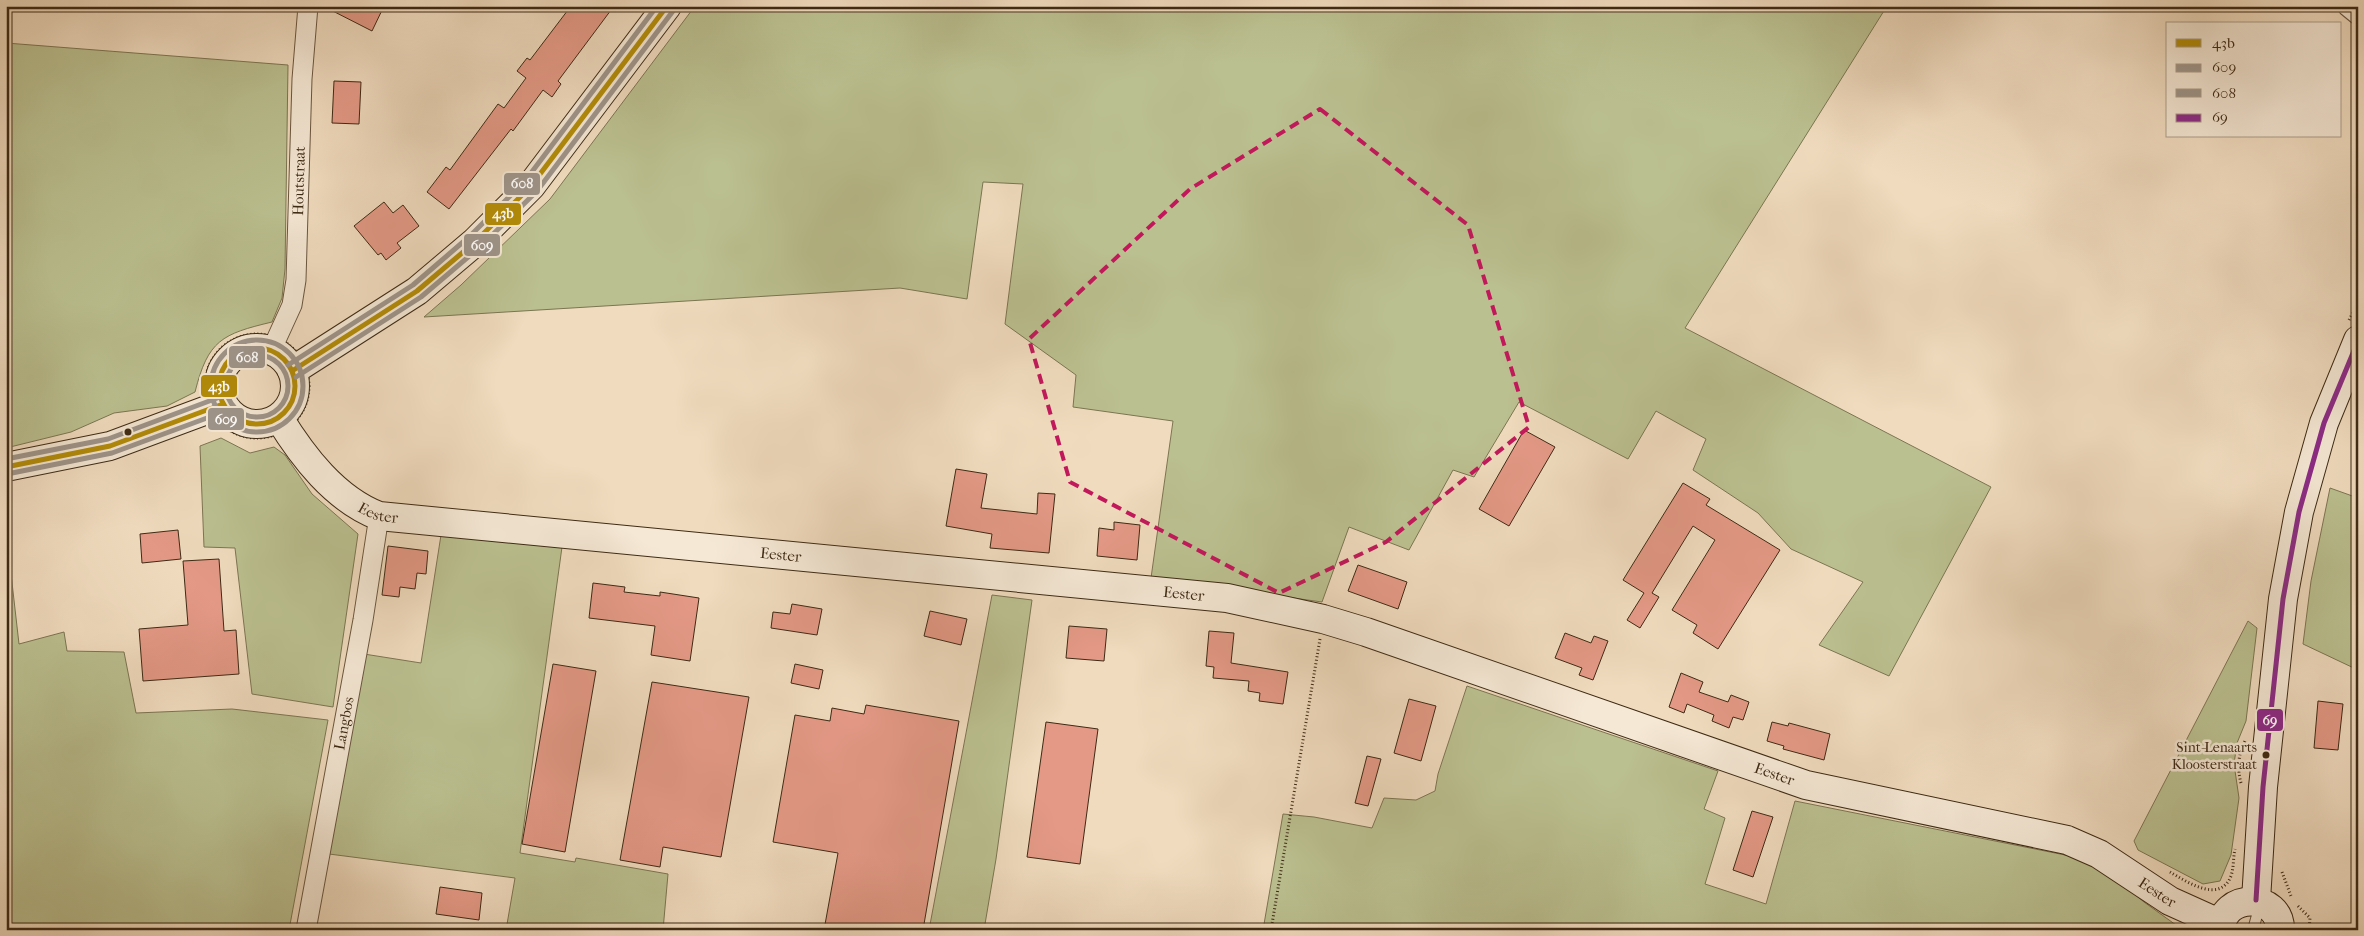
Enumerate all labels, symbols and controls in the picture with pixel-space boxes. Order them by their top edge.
legend [2166,22,2342,138]
text: 43b [2212,34,2235,52]
text: 609 [2212,58,2236,76]
text: 608 [2212,84,2236,102]
text: 69 [2212,108,2228,126]
street label: Houtstraat [289,145,309,216]
line badge: 608 [503,172,541,196]
text: 608 [511,175,533,192]
line badge: 43b [484,202,522,226]
text: 43b [491,205,514,222]
line badge: 609 [463,233,501,257]
text: 609 [471,237,493,254]
line badge: 608 [228,345,266,369]
text: 608 [236,349,258,366]
line badge: 43b [200,374,238,398]
text: 43b [207,378,230,395]
line badge: 609 [207,407,245,431]
text: 609 [215,411,237,428]
unlabelled marker [123,427,133,437]
street label: Eester [355,498,400,527]
street label: Eester [759,544,803,566]
street label: Eester [1162,583,1206,605]
street label: Langbos [330,695,358,752]
line badge: 69 [2256,708,2284,732]
text: 69 [2263,712,2277,729]
place label: Sint-Lenaarts Kloosterstraat [2172,739,2257,773]
marker: Sint-Lenaarts Kloosterstraat [2261,750,2271,760]
street label: Eester [1752,759,1797,790]
street label: Eester [2135,874,2179,912]

